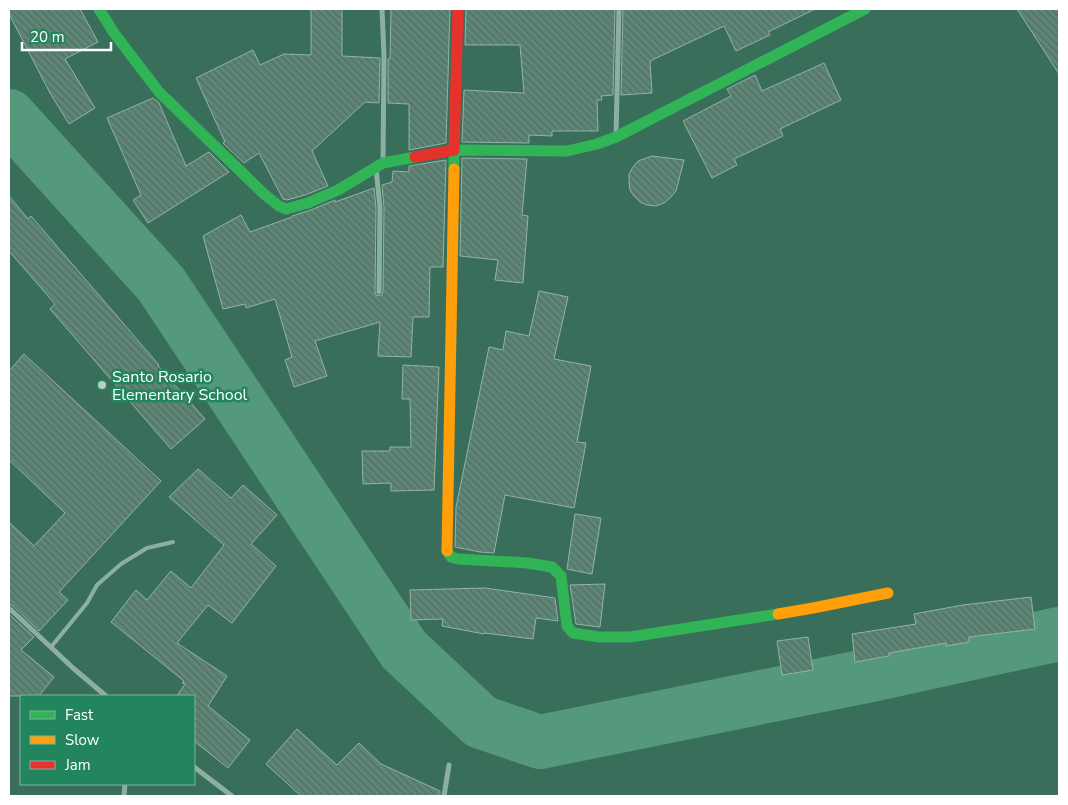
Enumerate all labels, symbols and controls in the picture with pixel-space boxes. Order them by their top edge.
scale bar [22,20,111,52]
text: 20 m [30,27,65,47]
place label: Santo Rosario Elementary School [112,366,248,406]
marker: Santo Rosario Elementary School [96,379,108,391]
legend [20,695,195,785]
text: Fast [65,705,94,725]
text: Slow [65,730,100,750]
text: Jam [64,755,91,775]

